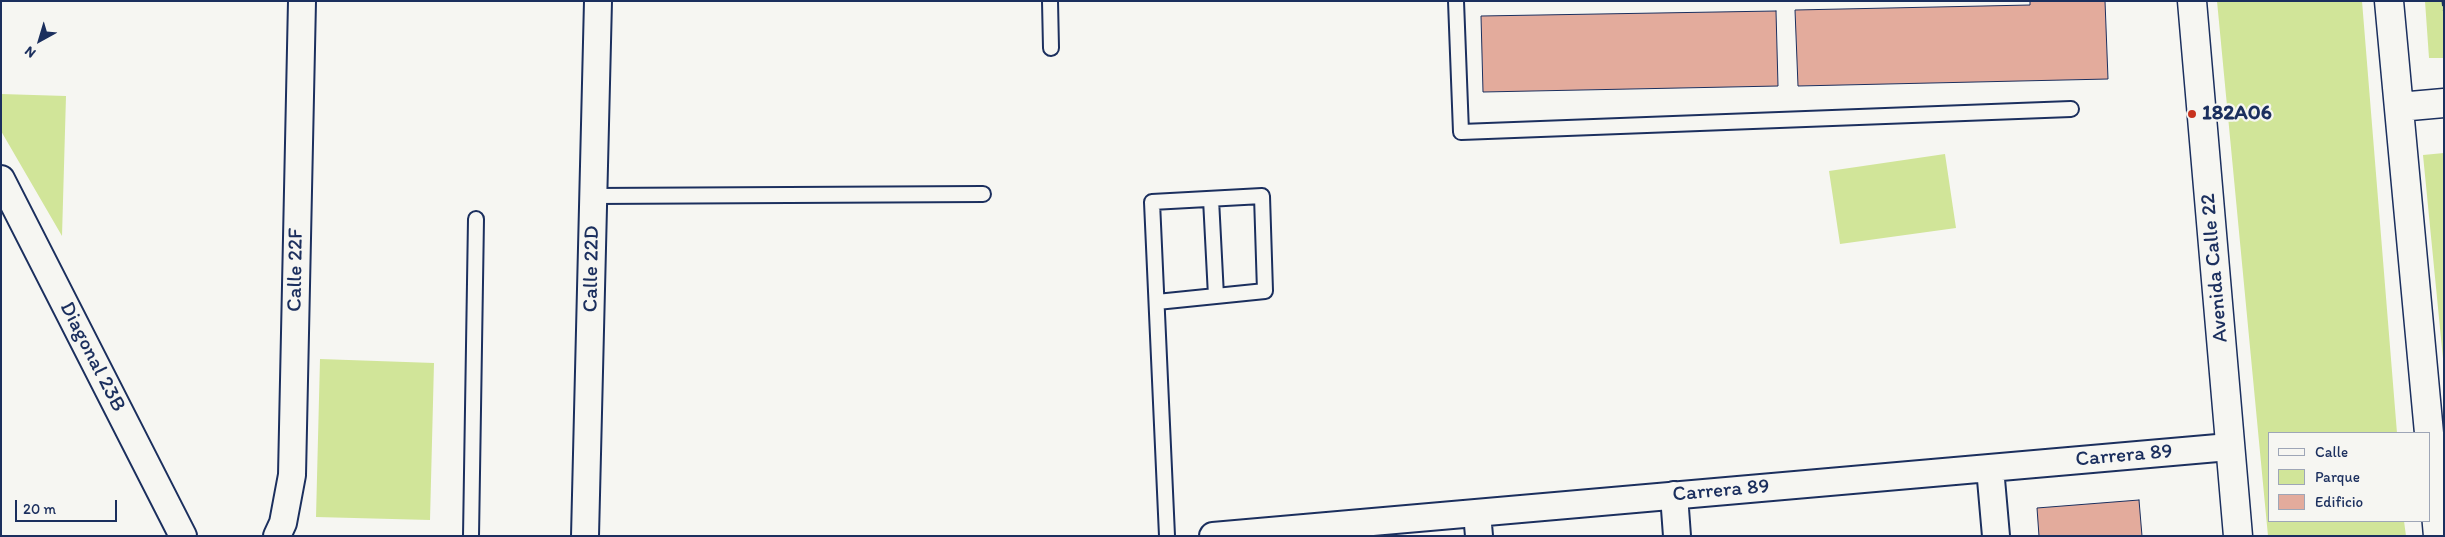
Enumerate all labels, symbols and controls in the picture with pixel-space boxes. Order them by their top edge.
north arrow [15,15,65,65]
text: N [21,42,39,62]
place label: 182A06 [2202,101,2272,127]
marker: 182A06 [2186,108,2198,120]
street label: Avenida Calle 22 [2196,192,2234,344]
street label: Calle 22D [579,225,605,313]
street label: Calle 22F [283,228,309,312]
street label: Diagonal 23B [54,298,130,416]
legend [2268,432,2430,522]
street label: Carrera 89 [2075,439,2173,473]
text: Calle [2315,443,2348,461]
text: Parque [2315,468,2360,486]
street label: Carrera 89 [1672,474,1770,508]
scale bar [18,490,120,522]
text: Edificio [2315,493,2363,511]
text: 20 m [23,500,56,518]

